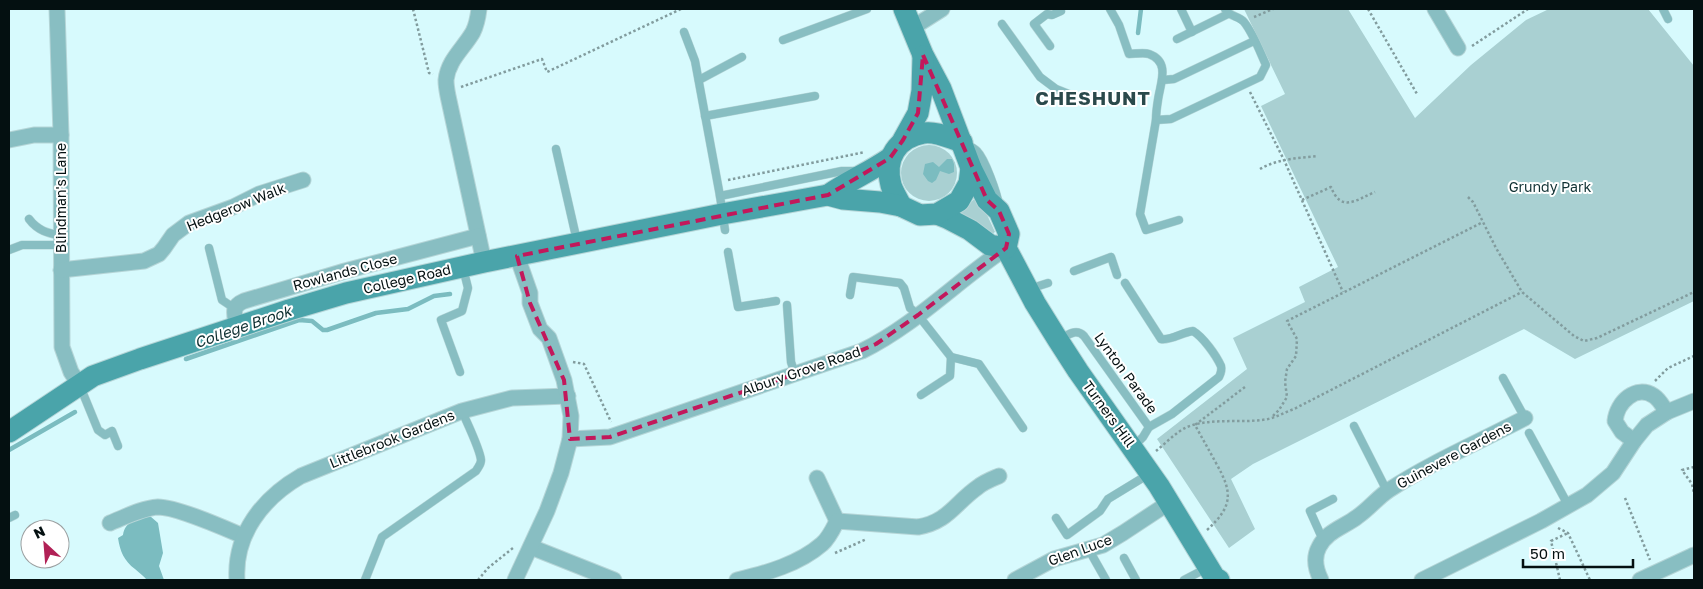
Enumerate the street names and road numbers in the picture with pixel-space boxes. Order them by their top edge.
street label: Blindman's Lane [52,143,69,253]
street label: Hedgerow Walk [184,179,288,234]
street label: Rowlands Close [291,249,399,294]
street label: College Road [361,260,452,297]
street label: Lynton Parade [1091,329,1162,417]
street label: Albury Grove Road [739,342,863,399]
street label: Turners Hill [1080,377,1139,450]
street label: Littlebrook Gardens [327,406,457,471]
street label: Guinevere Gardens [1394,417,1514,492]
street label: Glen Luce [1046,530,1114,569]

